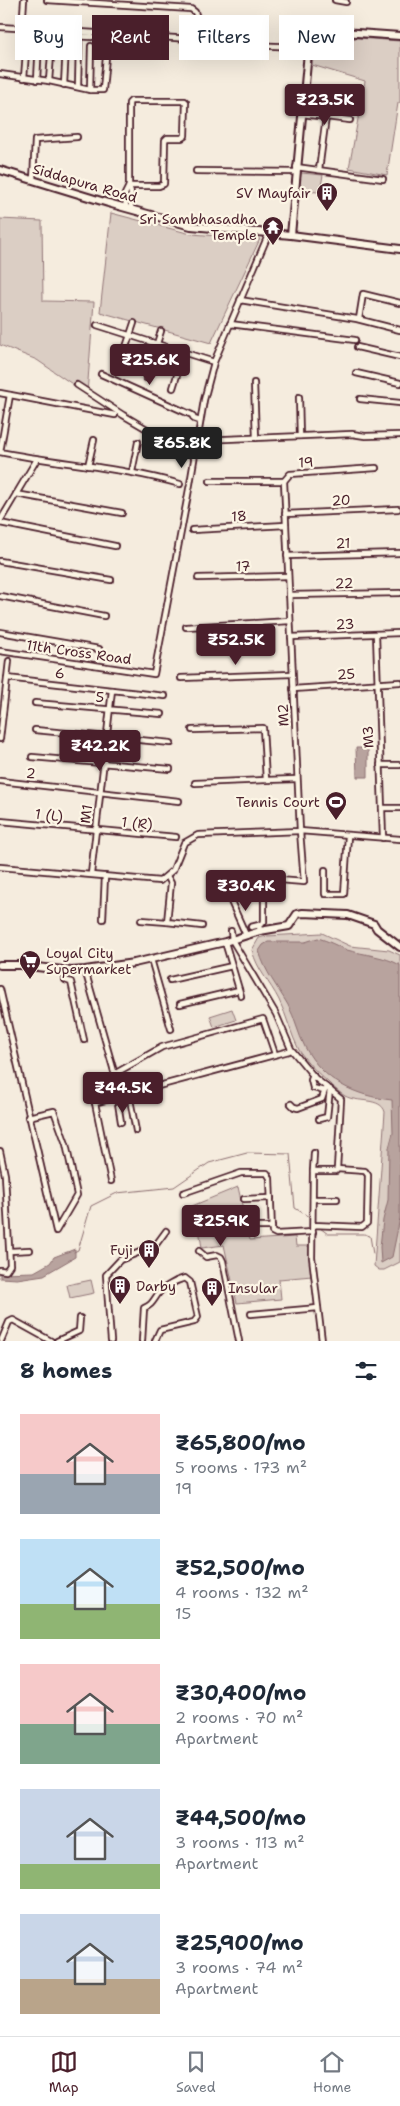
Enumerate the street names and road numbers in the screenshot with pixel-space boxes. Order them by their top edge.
street label: Siddapura Road [31,159,140,207]
street label: 19 [298,452,314,472]
street label: 20 [331,491,351,509]
street label: 18 [231,507,247,525]
street label: 21 [335,534,351,552]
street label: 17 [235,557,251,575]
street label: 22 [334,574,354,592]
street label: 23 [335,615,355,633]
street label: 11th Cross Road [25,636,133,668]
street label: 6 [54,664,66,682]
street label: 25 [336,664,356,684]
street label: 5 [95,688,105,706]
street label: M2 [274,703,292,727]
street label: M3 [358,725,378,749]
street label: 2 [25,764,37,782]
street label: M1 [76,804,96,824]
street label: 1 (L) [34,805,64,825]
street label: 1 (R) [121,813,153,833]

